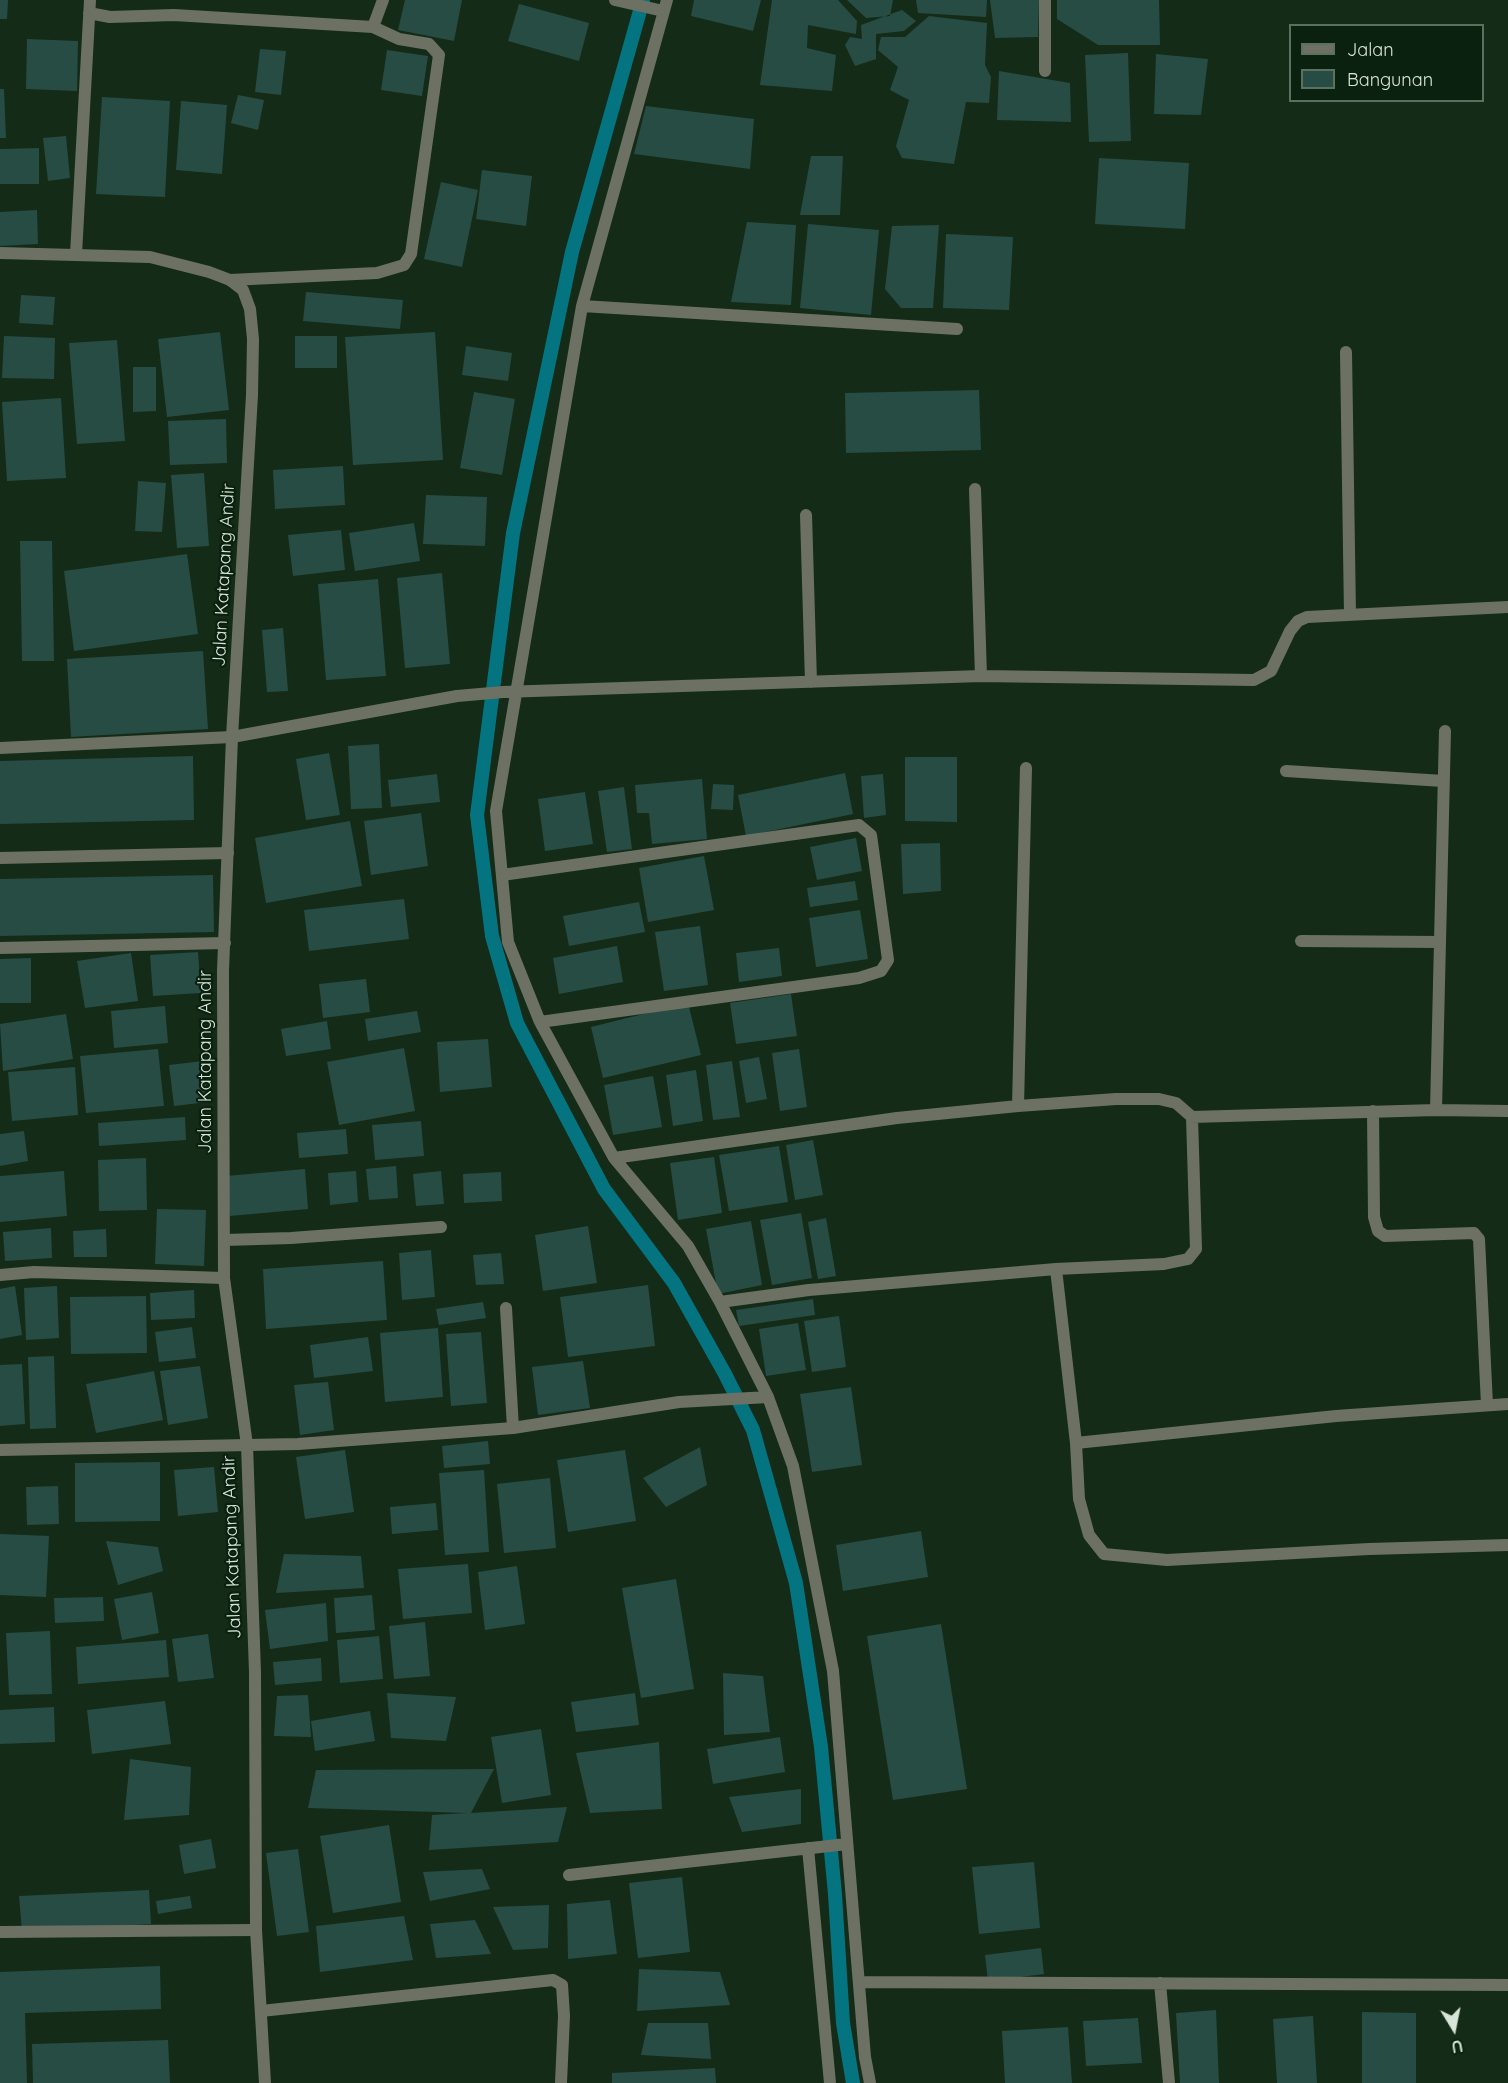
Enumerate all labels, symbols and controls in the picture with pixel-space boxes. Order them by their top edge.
legend [1289,24,1484,102]
text: Jalan [1347,38,1394,61]
text: Bangunan [1347,68,1433,91]
street label: Jalan Katapang Andir [208,483,240,667]
street label: Jalan Katapang Andir [195,970,217,1154]
street label: Jalan Katapang Andir [218,1455,246,1639]
north arrow [1424,1999,1484,2059]
text: U [1450,2036,1464,2058]

